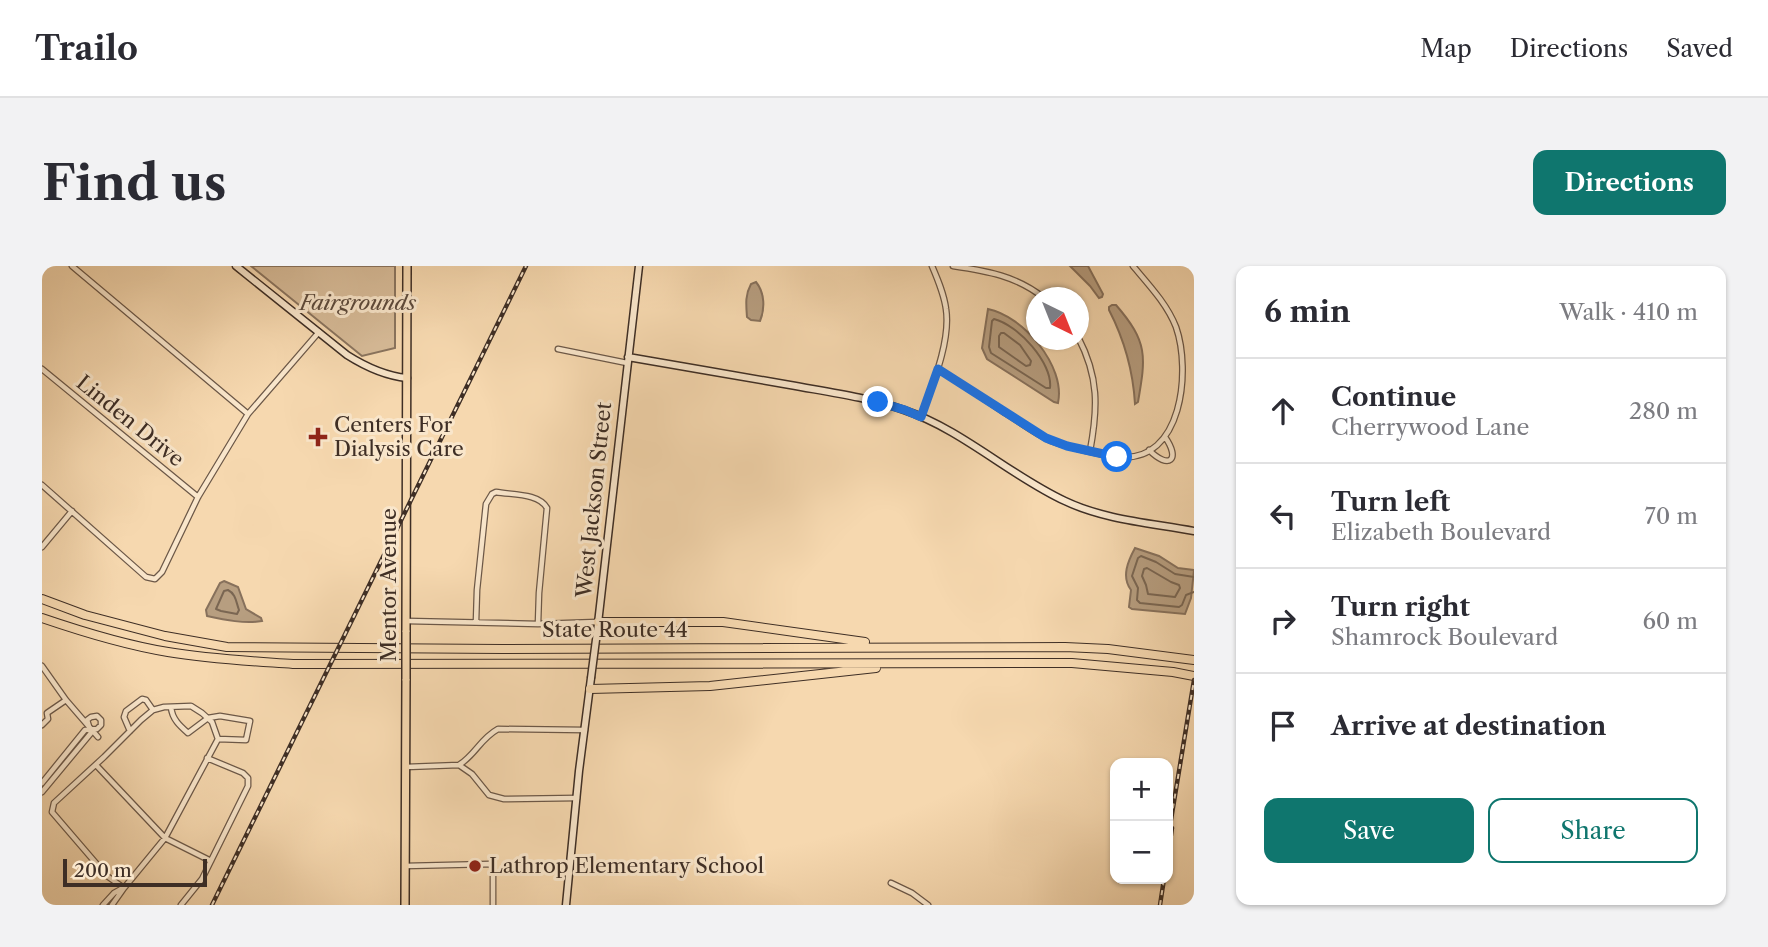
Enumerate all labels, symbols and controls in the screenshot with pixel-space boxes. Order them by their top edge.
text: Trailo [35,28,138,69]
text: Map [1420,34,1472,63]
text: Directions [1510,34,1628,63]
text: Saved [1666,34,1733,63]
button: Directions [1533,150,1726,215]
text: Find us [42,152,226,213]
north arrow [1026,287,1089,350]
park label: Fairgrounds [298,290,417,315]
text: 6 min [1264,293,1351,330]
text: Walk · 410 m [1559,298,1698,326]
street label: Linden Drive [71,370,189,472]
text: Continue [1331,381,1456,413]
route end [862,386,893,417]
icon: ahead [1264,392,1302,430]
text: 280 m [1629,397,1698,425]
street label: West Jackson Street [571,400,616,600]
place label: Centers For Dialysis Care [334,412,464,461]
text: Cherrywood Lane [1331,413,1529,441]
marker: Centers For Dialysis Care [308,427,328,447]
route start [1101,441,1132,472]
text: Turn left [1331,486,1450,518]
icon: left [1264,497,1302,535]
text: 70 m [1645,502,1698,530]
street label: Mentor Avenue [376,508,401,662]
text: Elizabeth Boulevard [1331,518,1551,546]
text: Turn right [1331,591,1470,623]
icon: right [1264,602,1302,640]
text: 60 m [1642,607,1698,635]
street label: State Route 44 [542,617,688,642]
text: Shamrock Boulevard [1331,623,1558,651]
icon: arrive [1264,707,1302,745]
text: Arrive at destination [1331,710,1606,742]
map controls [1110,758,1173,884]
button: + [1110,758,1173,821]
button: Save [1264,798,1474,863]
button: Share [1488,798,1698,863]
button: − [1110,821,1173,884]
place label: Lathrop Elementary School [489,853,764,878]
scale bar [63,856,206,888]
marker: Lathrop Elementary School [467,858,483,874]
text: 200 m [74,859,132,882]

